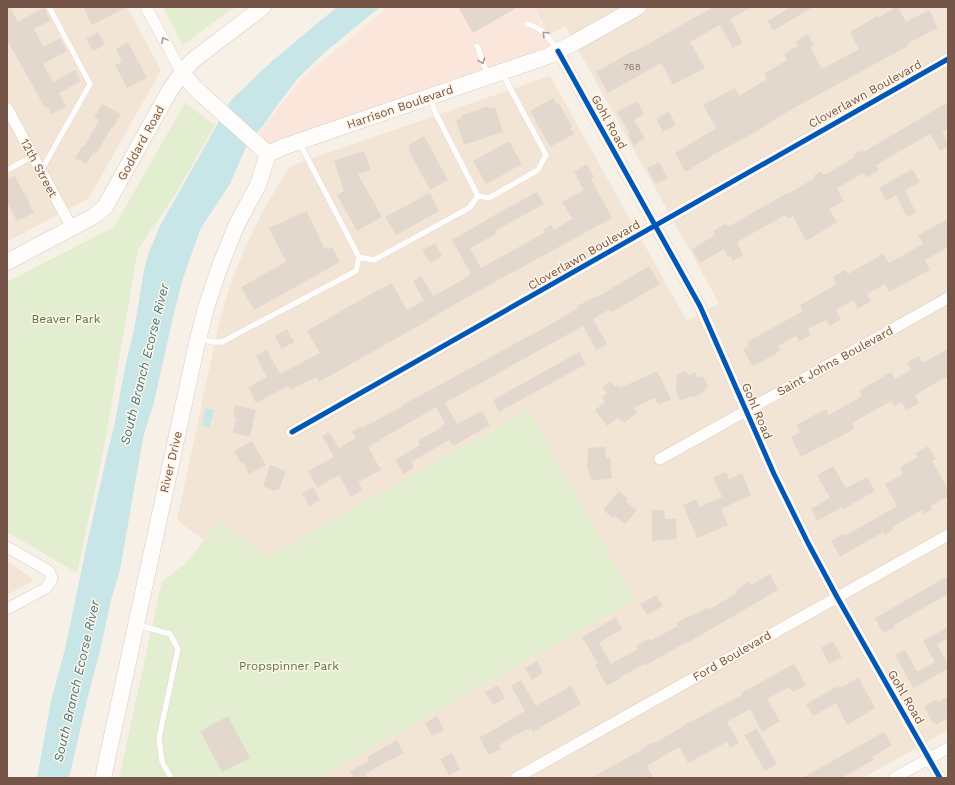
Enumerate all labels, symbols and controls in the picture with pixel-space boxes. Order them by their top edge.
one-way arrow [542,31,550,39]
one-way arrow [161,37,169,44]
street label: Cloverlawn Boulevard [806,57,924,131]
one-way arrow [478,58,486,65]
house number: 768 [623,61,641,72]
street label: Harrison Boulevard [345,82,455,132]
street label: Gohl Road [588,92,630,152]
street label: Goddard Road [115,103,167,183]
street label: 12th Street [18,136,60,200]
street label: Cloverlawn Boulevard [525,217,643,293]
water label: South Branch Ecorse River [117,281,172,446]
park label: Beaver Park [31,312,101,326]
street label: Saint Johns Boulevard [774,323,896,399]
street label: Gohl Road [739,381,775,441]
street label: River Drive [157,430,185,494]
water label: South Branch Ecorse River [51,598,103,763]
street label: Ford Boulevard [690,628,774,684]
park label: Propspinner Park [239,659,339,673]
street label: Gohl Road [885,668,927,726]

